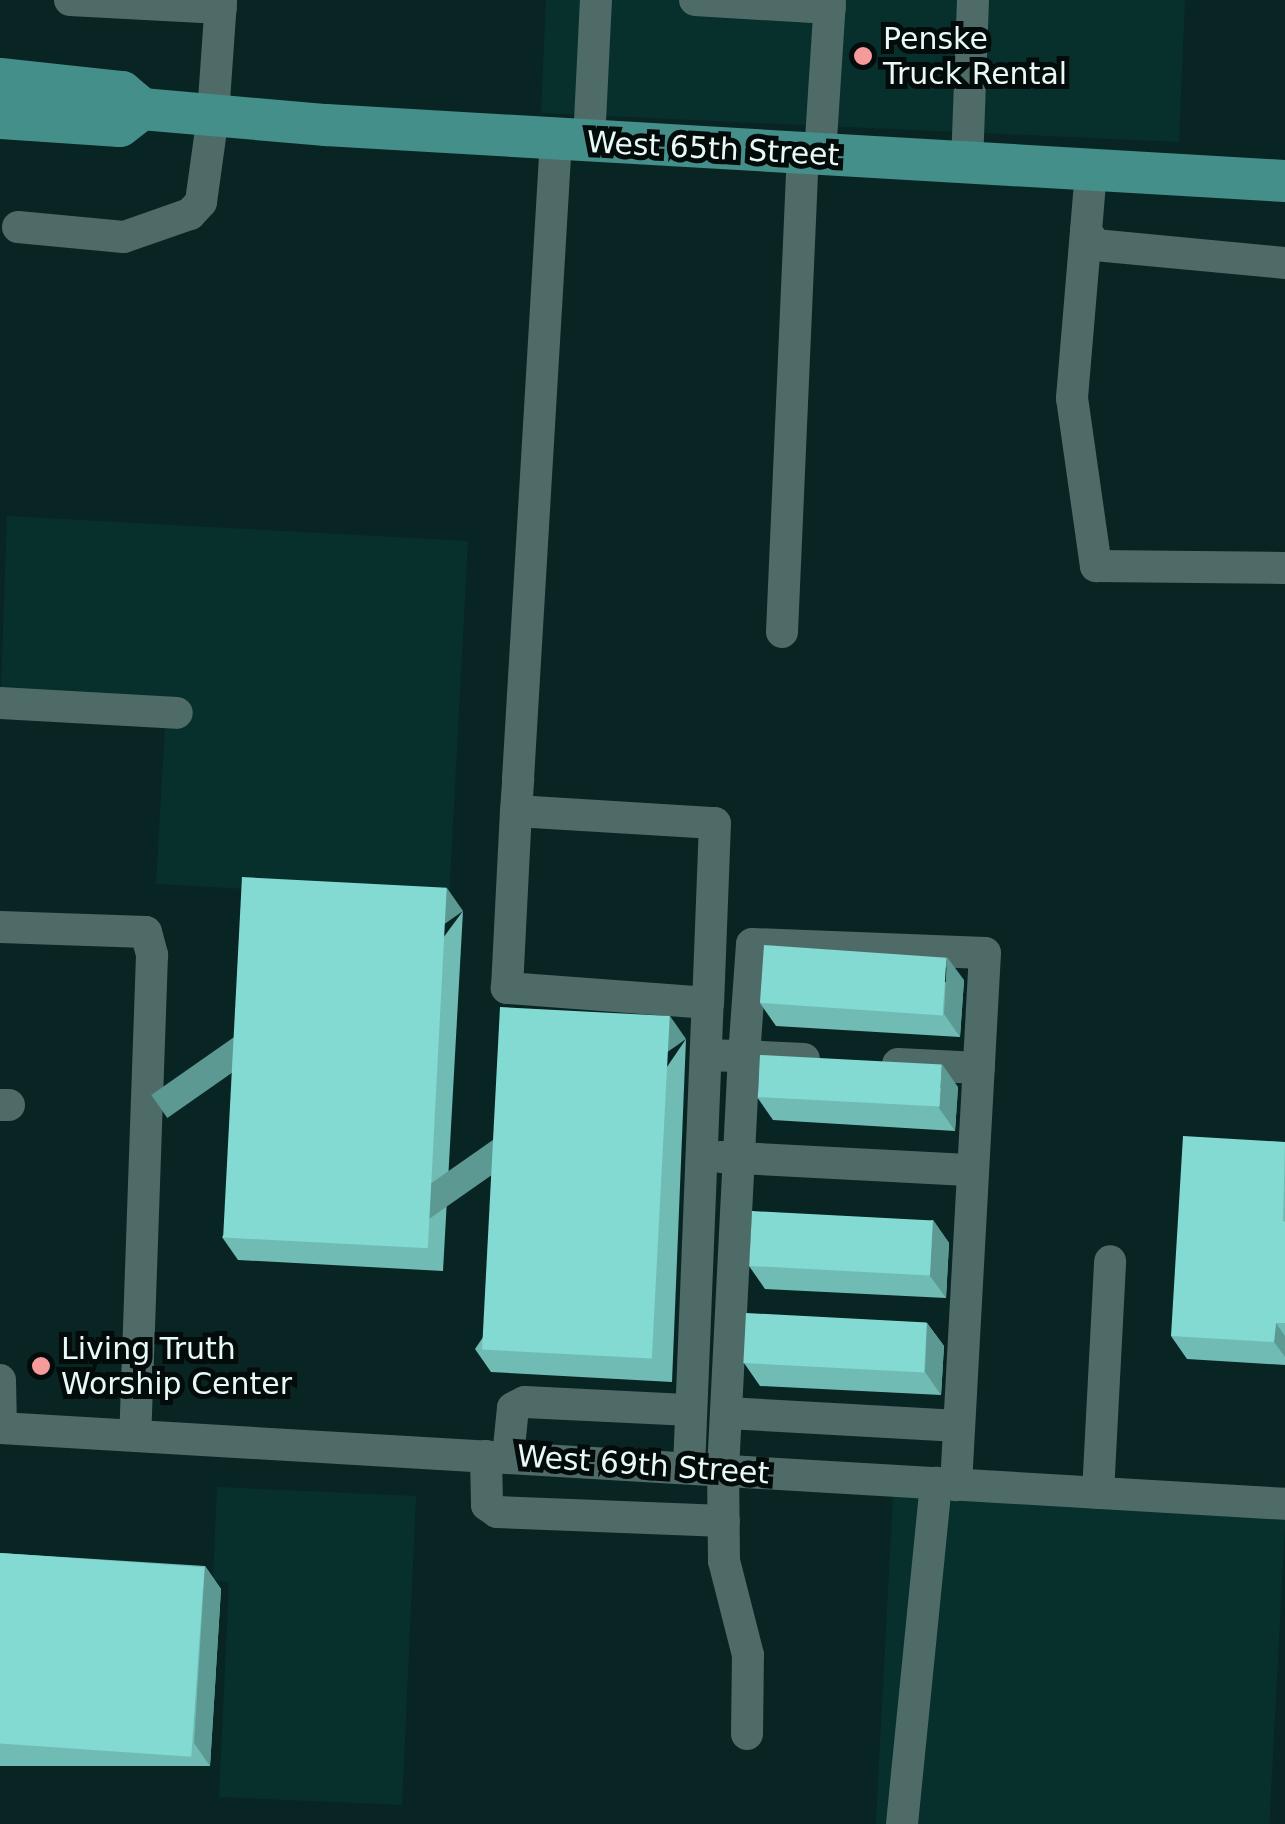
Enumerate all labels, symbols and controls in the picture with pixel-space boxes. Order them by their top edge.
place label: Penske Truck Rental [883,21,1067,92]
marker: Penske Truck Rental [852,45,874,67]
street label: West 65th Street [586,124,840,174]
place label: Living Truth Worship Center [61,1331,292,1402]
marker: Living Truth Worship Center [30,1355,52,1377]
street label: West 69th Street [516,1438,770,1492]

